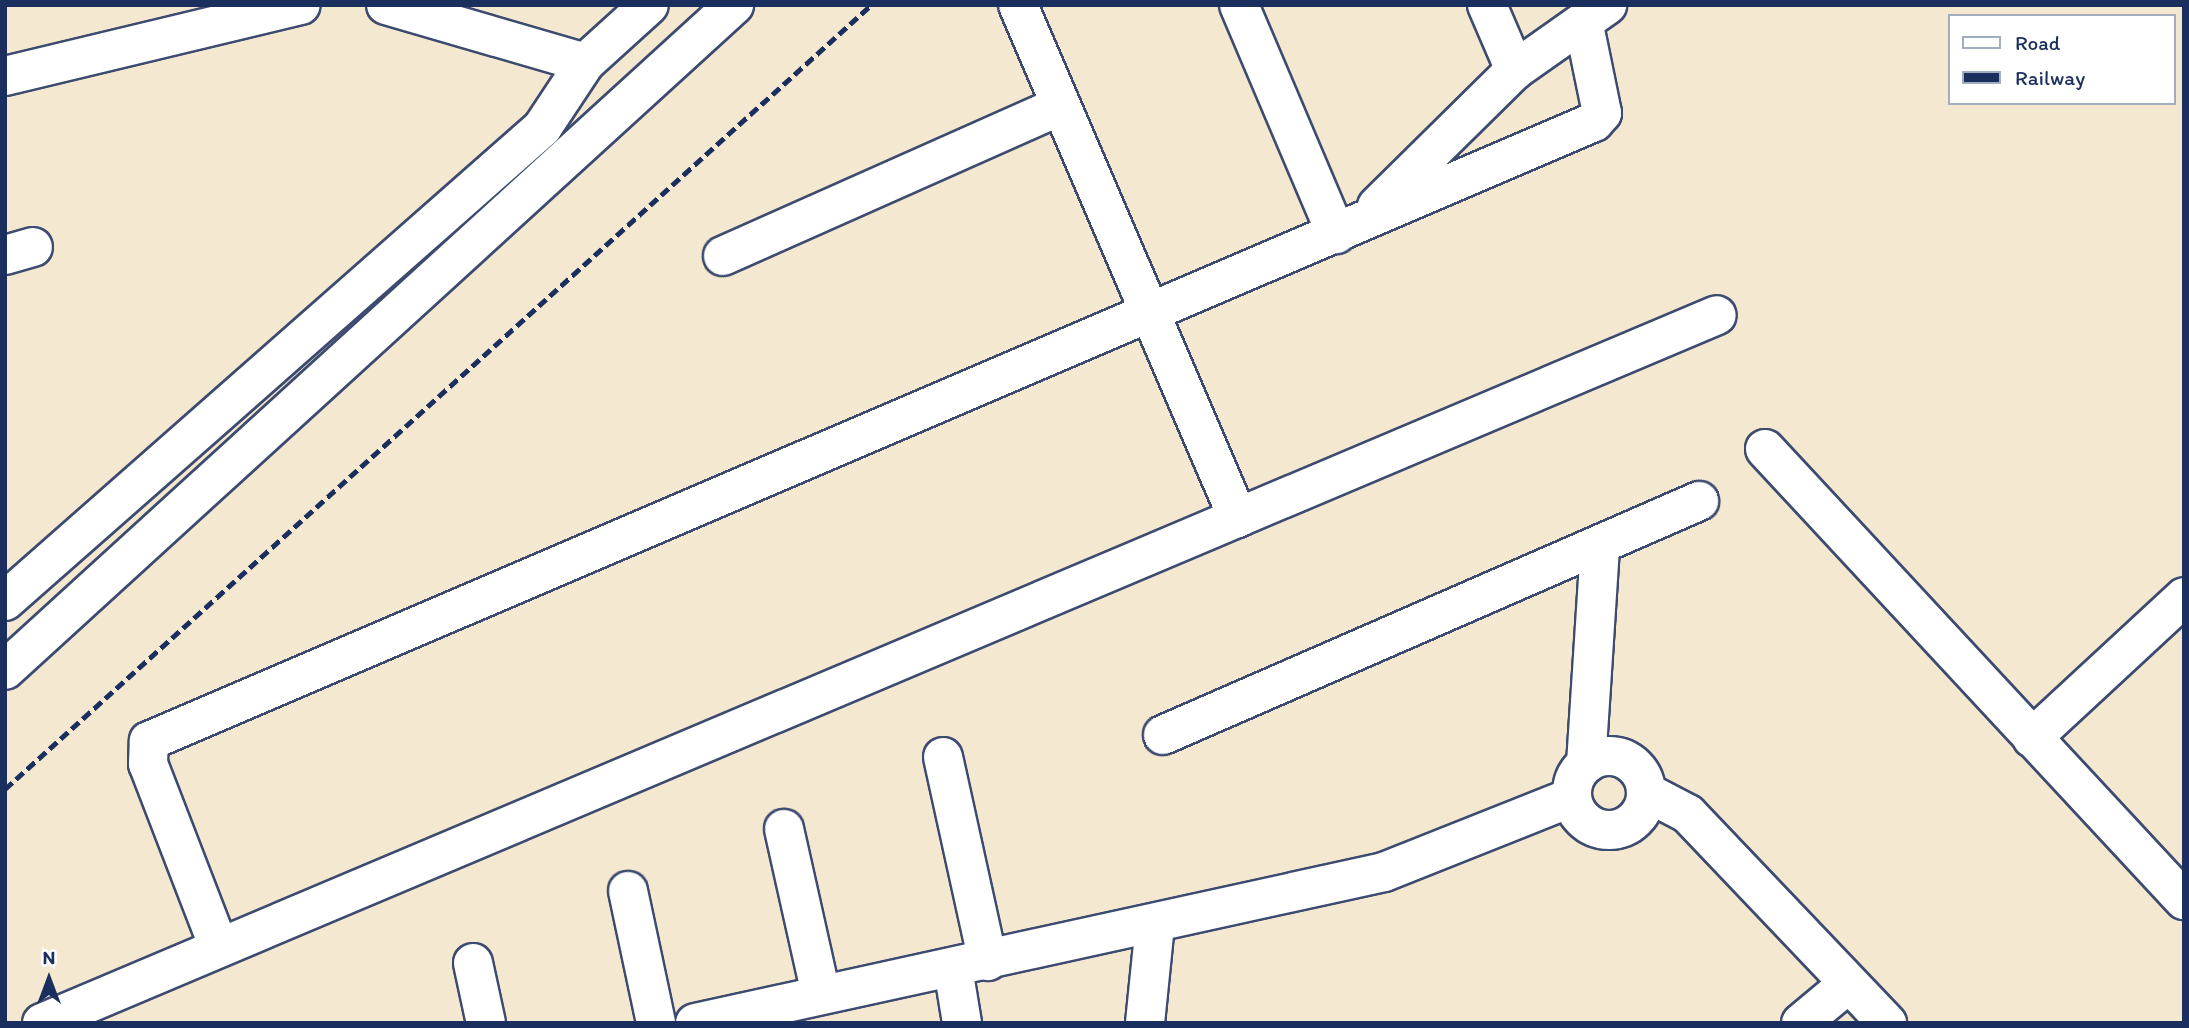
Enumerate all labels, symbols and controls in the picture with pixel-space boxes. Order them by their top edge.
legend [1948,14,2175,105]
text: Road [2015,30,2060,55]
text: Railway [2015,65,2085,90]
north arrow [14,944,84,1014]
text: N [43,946,55,969]

